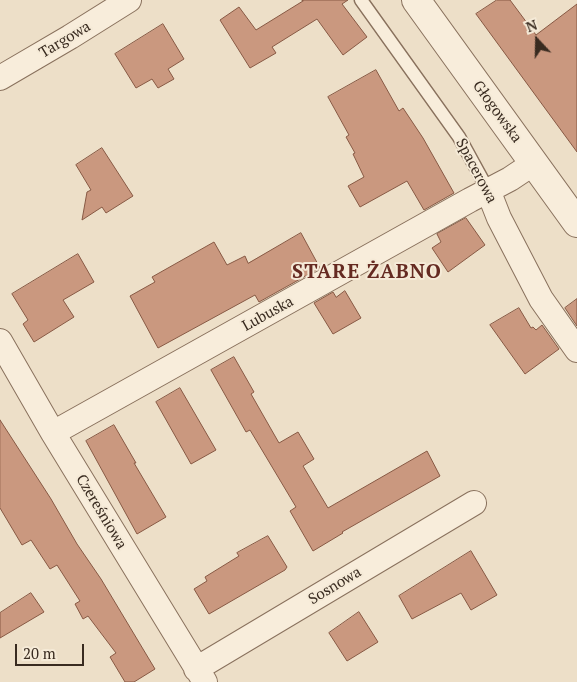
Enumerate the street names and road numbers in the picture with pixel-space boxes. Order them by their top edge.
street label: Targowa [36,18,94,62]
street label: Głogowska [468,77,526,147]
street label: Spacerowa [451,136,501,206]
street label: Lubuska [239,293,297,335]
street label: Czereśniowa [72,471,130,553]
street label: Sosnowa [305,563,365,609]

